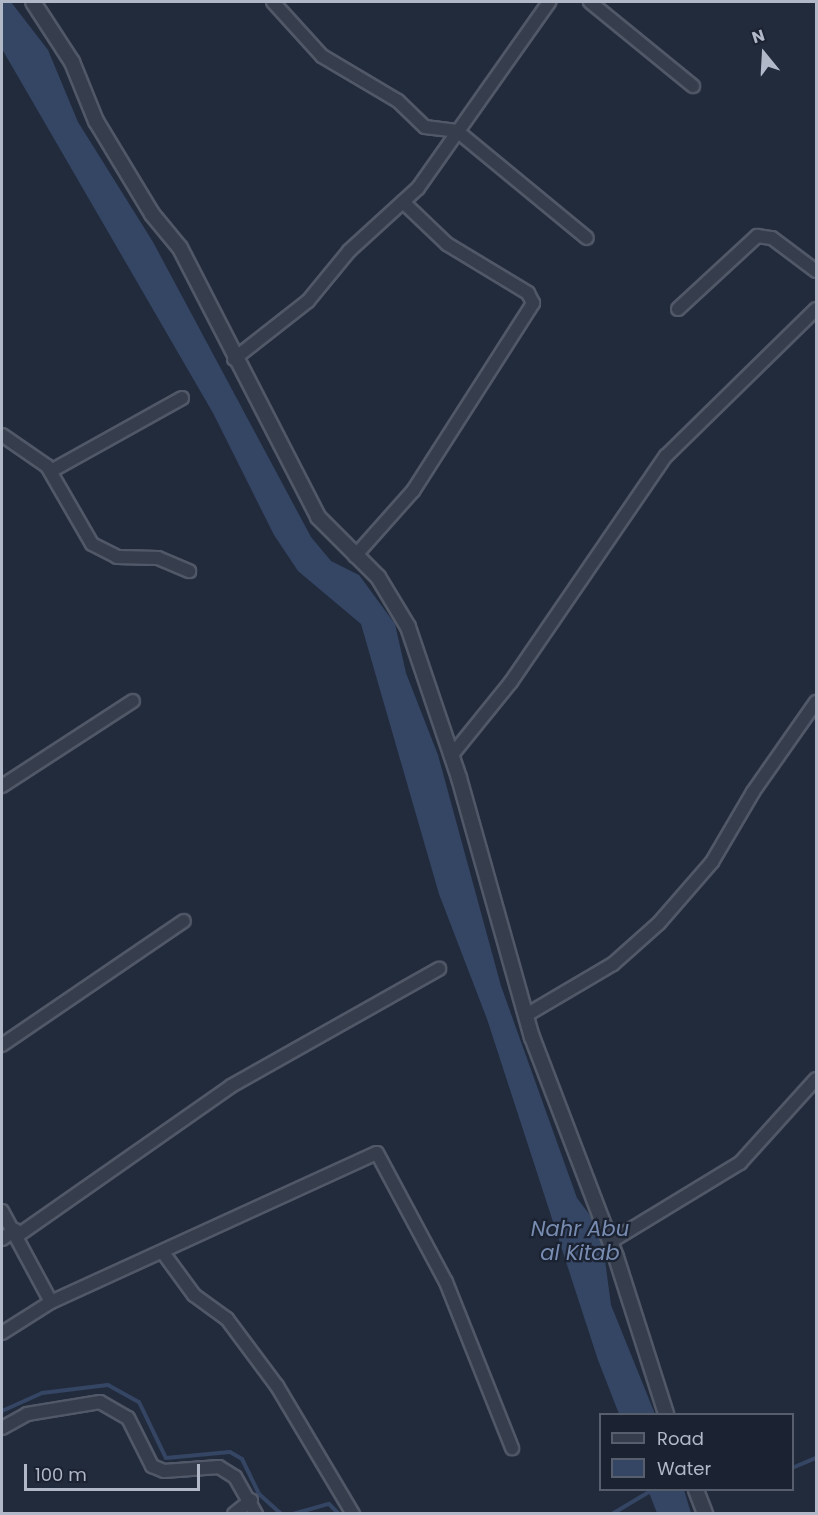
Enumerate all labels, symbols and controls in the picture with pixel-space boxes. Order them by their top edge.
north arrow [734,24,794,84]
text: N [749,24,768,49]
water label: Nahr Abu al Kitab [531,1216,629,1266]
legend [599,1413,794,1491]
text: Road [657,1426,704,1451]
scale bar [27,1452,202,1490]
text: Water [657,1456,711,1481]
text: 100 m [35,1462,87,1487]

